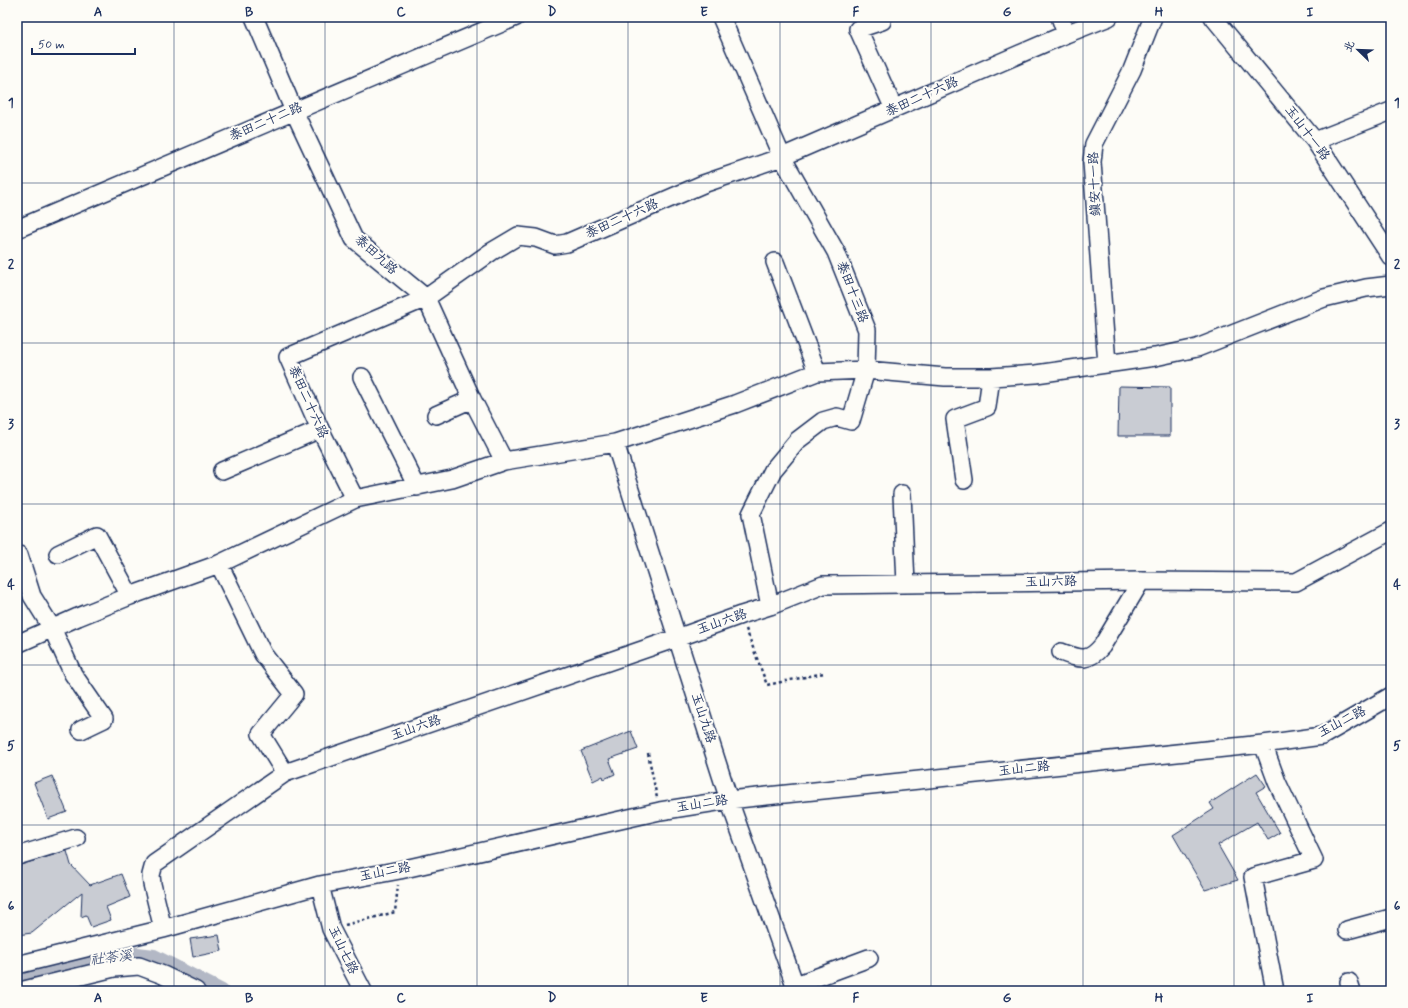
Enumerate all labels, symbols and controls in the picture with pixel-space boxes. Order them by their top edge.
text: A [94,4,102,21]
text: B [245,4,254,21]
text: C [396,4,406,21]
text: D [548,4,557,21]
text: E [700,4,708,21]
text: F [853,4,860,21]
text: G [1003,4,1012,21]
text: H [1155,4,1164,21]
text: I [1307,4,1314,21]
scale bar [32,30,135,56]
north arrow [1338,30,1378,70]
text: 50 m [38,37,65,53]
text: 北 [1341,39,1358,54]
street label: 泰田二十六路 [883,73,961,121]
text: 1 [8,95,14,112]
text: 1 [1394,95,1400,112]
street label: 泰田二十二路 [227,99,305,145]
street label: 玉山十一路 [1281,102,1333,164]
street label: 鎮安十一路 [1085,151,1105,217]
street label: 泰田二十六路 [583,195,661,243]
street label: 泰田九路 [351,231,401,279]
text: 2 [8,256,15,273]
text: 2 [1394,256,1401,273]
street label: 泰田十三路 [832,259,872,325]
street label: 泰田二十六路 [284,363,332,441]
text: 3 [8,416,14,433]
text: 3 [1394,416,1400,433]
street label: 玉山六路 [1025,573,1077,591]
text: 4 [7,577,15,594]
text: 4 [1393,577,1401,594]
street label: 玉山六路 [695,605,749,639]
street label: 玉山九路 [687,691,719,745]
street label: 玉山二路 [1315,703,1369,741]
street label: 玉山六路 [389,711,443,745]
text: 5 [7,738,15,755]
text: 5 [1393,738,1401,755]
street label: 玉山二路 [997,758,1051,780]
street label: 玉山二路 [675,792,729,816]
street label: 玉山二路 [358,859,412,885]
text: 6 [8,898,15,915]
text: 6 [1394,898,1401,915]
street label: 玉山七路 [324,923,362,977]
water label: 社苓溪 [89,946,134,969]
text: A [94,990,102,1007]
text: B [245,990,254,1007]
text: C [396,990,406,1007]
text: D [548,990,557,1007]
text: E [700,990,708,1007]
text: F [853,990,860,1007]
text: G [1003,990,1012,1007]
text: H [1155,990,1164,1007]
text: I [1307,990,1314,1007]

